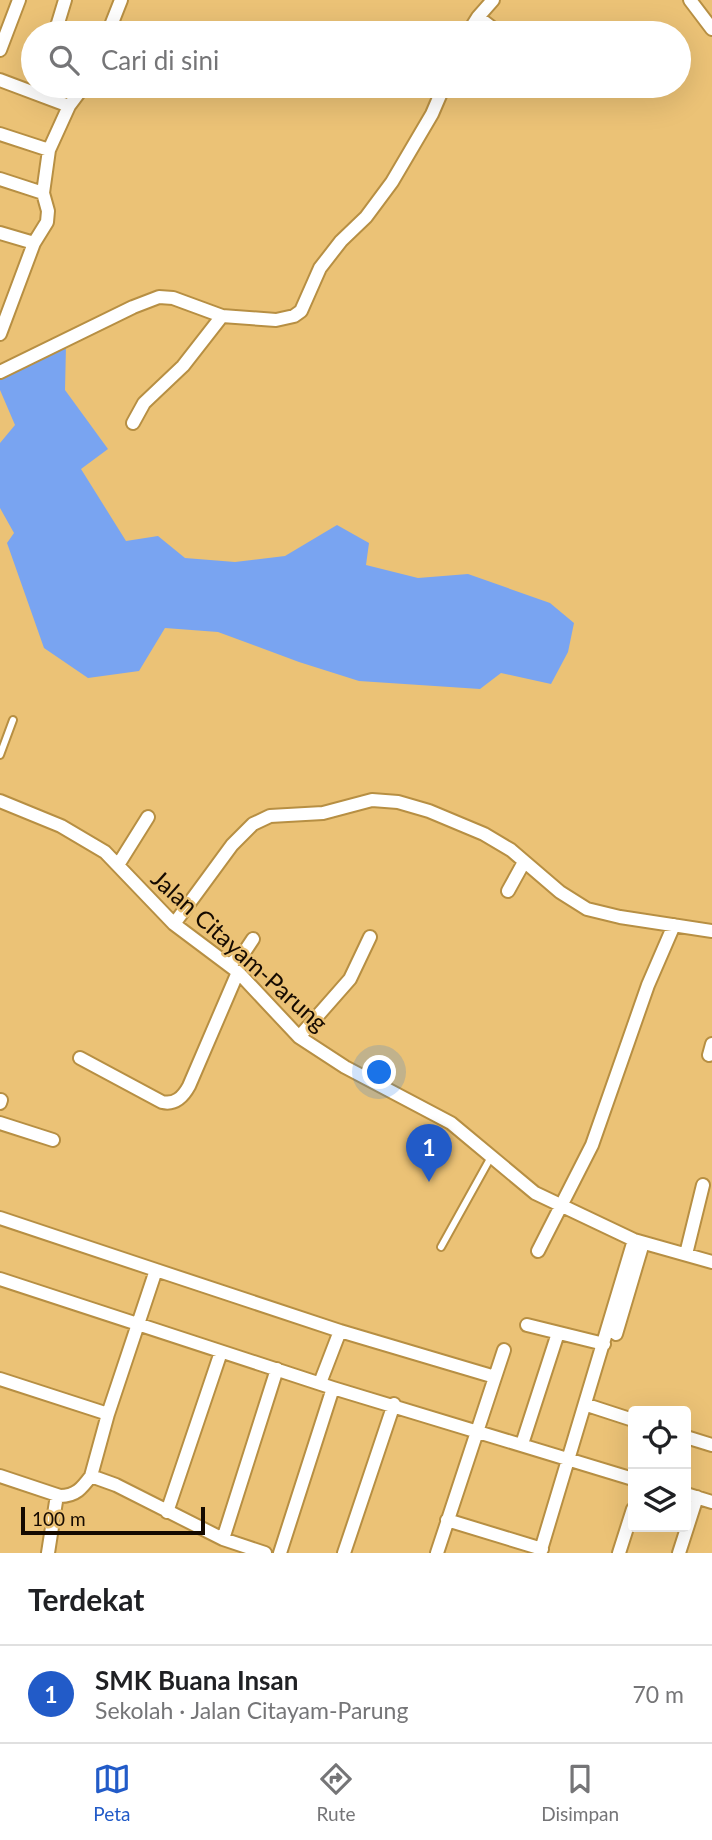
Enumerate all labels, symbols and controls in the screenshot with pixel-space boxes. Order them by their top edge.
search box [21,21,691,98]
icon: search [45,41,83,79]
text: Cari di sini [101,44,219,76]
street label: Jalan Citayam-Parung [146,863,334,1037]
your location [362,1055,396,1089]
pin: 1 [406,1124,452,1182]
map controls [628,1406,691,1532]
button: locate [628,1406,691,1469]
button: layers [628,1469,691,1532]
scale bar [21,1504,205,1536]
text: 100 m [32,1507,86,1530]
text: Terdekat [28,1581,144,1617]
text: SMK Buana Insan [95,1664,298,1696]
text: 1 [44,1680,58,1708]
text: 70 m [633,1680,684,1708]
text: Sekolah · Jalan Citayam-Parung [95,1696,408,1724]
tab: Peta [93,1760,131,1825]
tab: Rute [317,1760,355,1825]
tab: Disimpan [541,1760,619,1825]

